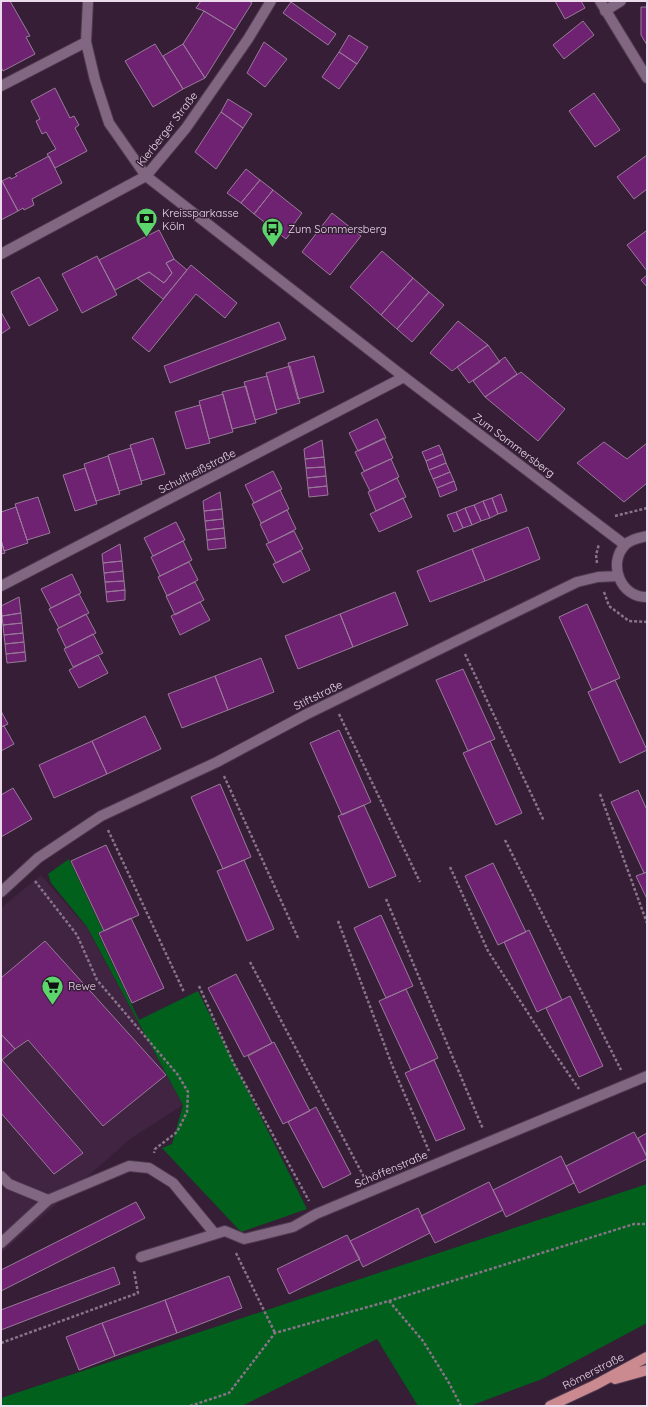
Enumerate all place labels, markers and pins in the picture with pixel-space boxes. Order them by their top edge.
bank icon: Kreissparkasse Köln [134,206,160,239]
place label: Kreissparkasse Köln [162,206,239,233]
bus stop icon: Zum Sommersberg [260,216,286,249]
place label: Zum Sommersberg [288,222,387,236]
supermarket icon: Rewe [39,973,65,1006]
place label: Rewe [68,979,96,993]

